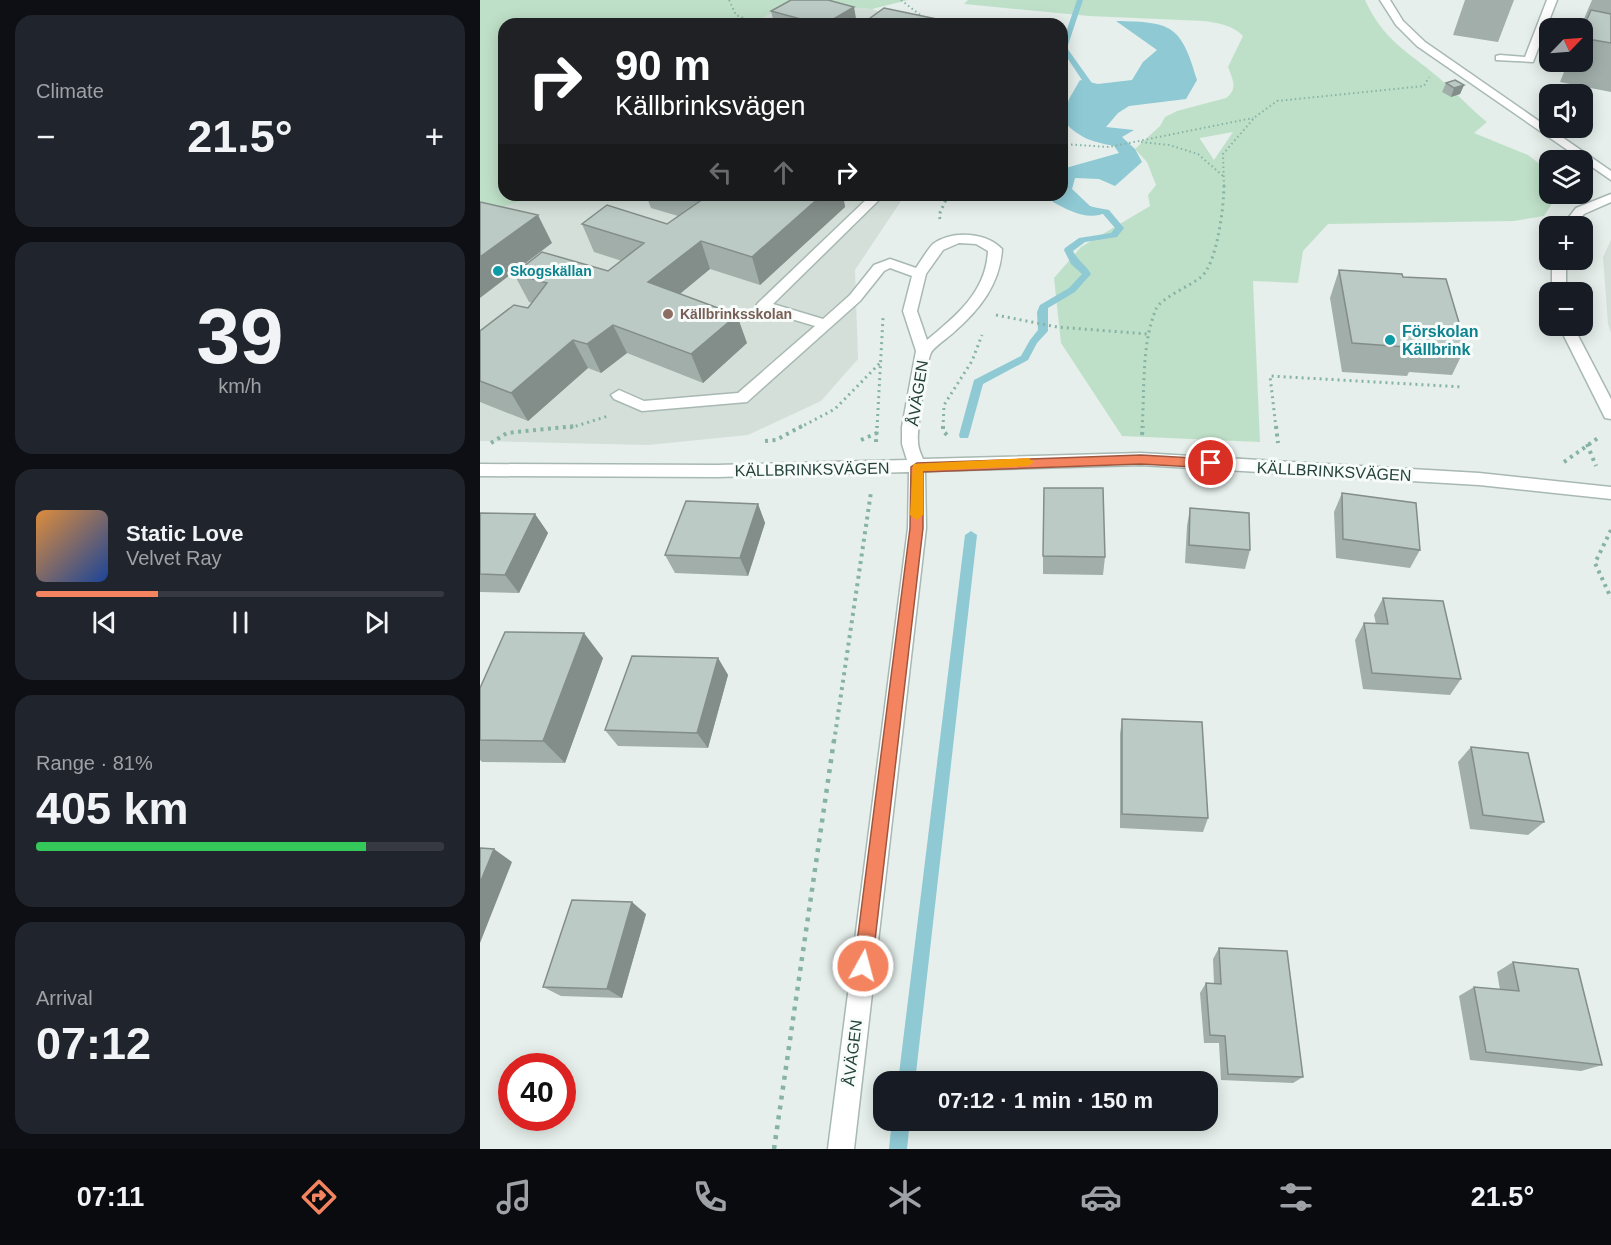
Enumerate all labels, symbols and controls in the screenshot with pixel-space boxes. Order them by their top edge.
north arrow [1539,18,1593,72]
map controls [1539,18,1593,336]
icon: right [516,42,594,120]
text: 90 m [615,42,711,89]
text: Climate [36,80,104,102]
button: sound [1539,84,1593,138]
text: Källbrinksvägen [615,91,806,121]
text: 21.5° [187,111,293,162]
text: − [36,118,55,155]
text: + [425,118,444,155]
button: layers [1539,150,1593,204]
icon: left [704,156,737,189]
icon: ahead [767,156,800,189]
icon: right [830,156,863,189]
button: + [1539,216,1593,270]
place label: Skogskällan [510,263,592,279]
marker: Skogskällan [491,264,505,278]
button: − [1539,282,1593,336]
text: 39 [197,292,283,380]
place label: Källbrinksskolan [680,306,792,322]
marker: Källbrinksskolan [661,307,675,321]
place label: Förskolan Källbrink [1402,323,1478,358]
marker: Förskolan Källbrink [1383,333,1397,347]
street label: ÅVÄGEN [903,359,931,427]
text: km/h [218,375,262,397]
pin [1185,437,1236,488]
icon: arrive [1194,446,1227,479]
street label: KÄLLBRINKSVÄGEN [1256,459,1412,484]
street label: KÄLLBRINKSVÄGEN [735,460,890,479]
text: Static Love [126,521,243,546]
text: Velvet Ray [126,547,222,569]
icon: previous [88,606,121,639]
icon: pause [224,606,257,639]
icon: next [360,606,393,639]
text: Range · 81% [36,752,153,774]
text: 405 km [36,783,189,834]
position arrow [831,934,895,998]
text: Arrival [36,987,93,1009]
text: 07:12 [36,1018,151,1069]
street label: ÅVÄGEN [839,1019,865,1087]
speed limit sign: 40 [498,1053,576,1131]
text: 07:12 · 1 min · 150 m [938,1088,1153,1113]
icon: directions [298,1176,340,1218]
icon: music [493,1176,535,1218]
icon: phone [689,1176,731,1218]
icon: climate [884,1176,926,1218]
icon: car [1080,1176,1122,1218]
icon: filters [1275,1176,1317,1218]
text: 07:11 [77,1182,144,1212]
text: 21.5° [1471,1182,1534,1212]

